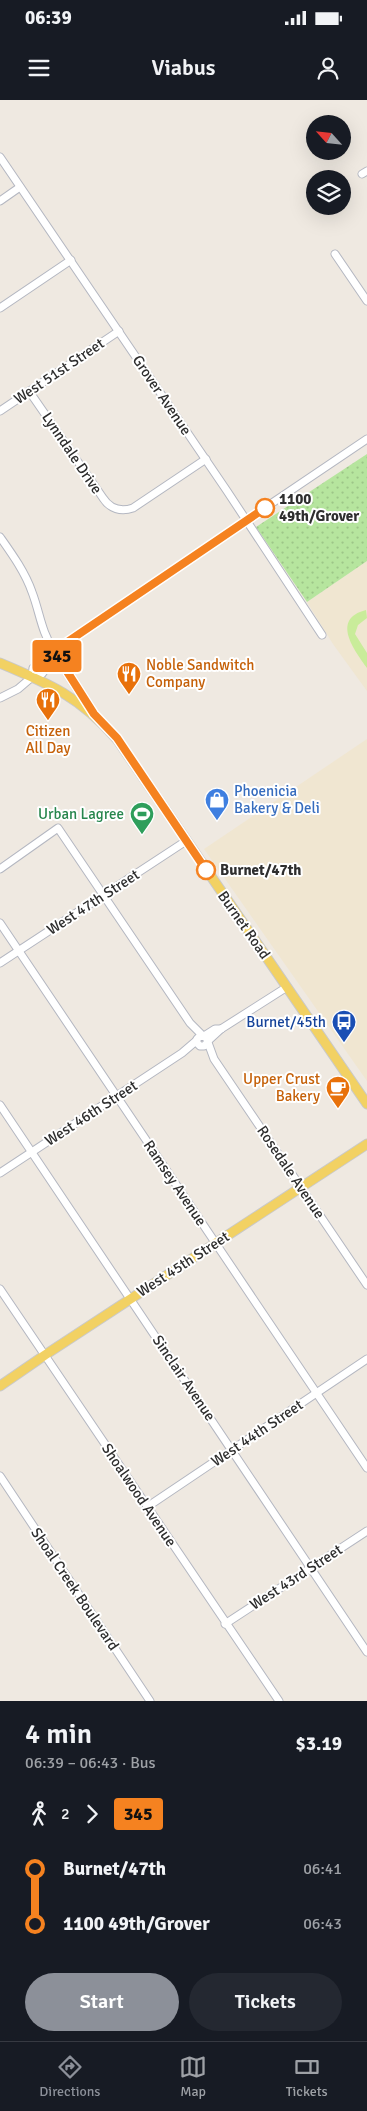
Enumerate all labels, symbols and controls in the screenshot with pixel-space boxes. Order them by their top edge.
text: 06:39 [25,6,72,30]
icon: menu [25,54,53,82]
text: Viabus [152,54,215,81]
icon: person [314,54,342,82]
north arrow [306,115,351,160]
map controls [306,115,351,215]
button: layers [306,170,351,215]
street label: West 51st Street [10,334,108,408]
street label: Grover Avenue [129,352,195,438]
street label: Lynndale Drive [38,409,106,497]
place label: 1100 49th/Grover [279,490,359,525]
marker: 1100 49th/Grover [255,498,275,518]
line badge: 345 [28,640,86,672]
text: 345 [42,645,72,667]
place label: Noble Sandwitch Company [146,656,254,691]
restaurant icon: Noble Sandwitch Company [116,661,142,695]
restaurant icon: Citizen All Day [35,687,61,721]
place label: Citizen All Day [26,722,70,757]
place label: Phoenicia Bakery & Deli [234,782,320,817]
shop icon: Phoenicia Bakery & Deli [204,787,230,821]
sports icon: Urban Lagree [129,801,155,835]
place label: Urban Lagree [38,805,124,823]
marker: Burnet/47th [196,860,216,880]
place label: Burnet/47th [220,861,301,879]
street label: West 47th Street [43,865,143,939]
street label: Burnet Road [214,887,274,963]
bus stop icon: Burnet/45th [331,1009,357,1043]
place label: Burnet/45th [246,1013,326,1031]
place label: Upper Crust Bakery [243,1070,320,1105]
cafe icon: Upper Crust Bakery [325,1075,351,1109]
street label: West 46th Street [41,1076,141,1150]
street label: Rosedale Avenue [253,1122,329,1222]
street label: Ramsey Avenue [140,1137,210,1229]
street label: West 45th Street [133,1227,233,1301]
street label: Sinclair Avenue [149,1332,219,1424]
street label: West 44th Street [208,1396,306,1470]
street label: Shoalwood Avenue [98,1440,180,1550]
street label: Shoal Creek Boulevard [27,1524,123,1654]
street label: West 43rd Street [246,1540,346,1614]
text: 4 min [25,1717,92,1751]
text: $3.19 [296,1732,342,1756]
text: 06:39 – 06:43 · Bus [25,1753,156,1773]
icon: walk [25,1800,53,1828]
icon: forward [78,1800,106,1828]
text: 345 [124,1803,153,1825]
text: 2 [61,1804,70,1824]
text: Burnet/47th [63,1857,166,1881]
text: 06:41 [303,1859,342,1879]
text: 1100 49th/Grover [63,1912,210,1936]
text: 06:43 [303,1914,342,1934]
button: Start [25,1973,179,2031]
button: Tickets [189,1973,342,2031]
tab: Directions [39,2053,101,2100]
tab: Map [179,2053,207,2100]
tab: Tickets [286,2053,328,2100]

